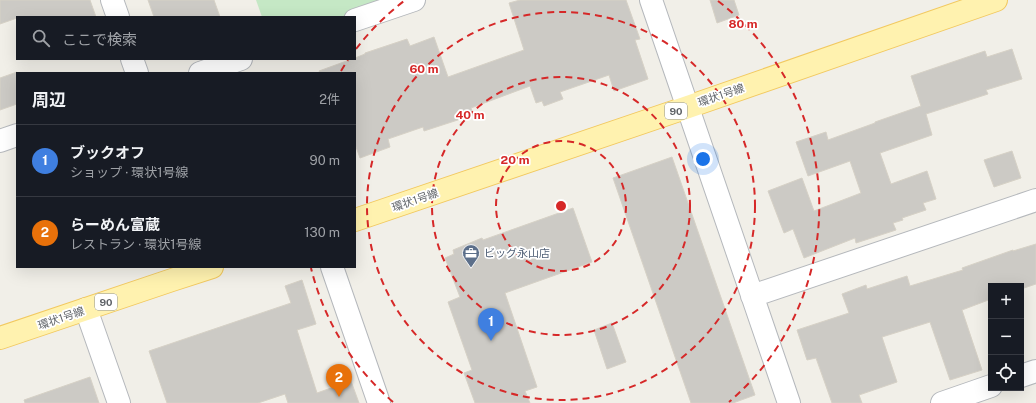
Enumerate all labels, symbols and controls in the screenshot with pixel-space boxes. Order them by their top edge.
search box [16,16,356,60]
text: 80 m [728,17,758,31]
icon: search [30,27,52,49]
text: ここで検索 [62,31,137,48]
text: 60 m [409,62,439,76]
street label: 環状1号線 [696,81,746,109]
text: 周辺 [32,90,66,110]
text: 2件 [319,92,340,107]
road number: 90 [665,103,687,119]
text: 40 m [455,108,485,122]
text: ブックオフ [70,144,145,161]
your location [693,149,713,169]
text: 1 [42,153,48,168]
text: 90 m [310,153,340,168]
text: 20 m [501,153,530,167]
text: ショップ · 環状1号線 [70,165,189,180]
street label: 環状1号線 [390,186,440,214]
centre of rings [554,199,568,213]
text: らーめん富蔵 [70,216,160,233]
text: 2 [41,225,49,240]
text: 130 m [304,225,340,240]
text: レストラン · 環状1号線 [70,237,202,252]
office icon: ビッグ永山店 [461,243,481,268]
place label: ビッグ永山店 [484,247,550,259]
map controls [988,283,1024,391]
button: + [988,283,1024,319]
road number: 90 [95,294,117,310]
street label: 環状1号線 [36,304,86,332]
pin: 1 [478,308,504,341]
button: − [988,319,1024,355]
button: locate [988,355,1024,391]
pin: 2 [326,364,352,397]

